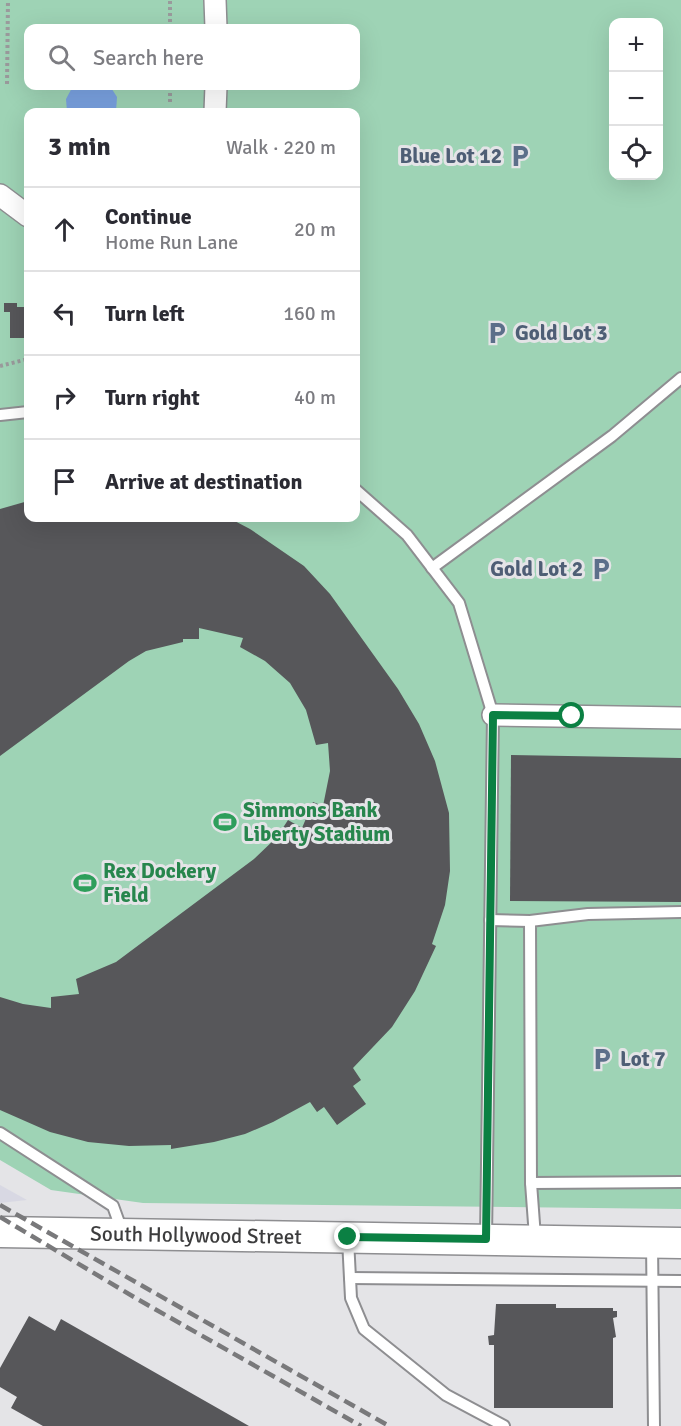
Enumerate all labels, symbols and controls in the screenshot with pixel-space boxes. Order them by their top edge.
map controls [609,18,663,180]
button: + [609,18,663,72]
search box [24,24,360,90]
icon: search [45,41,78,74]
text: Search here [93,44,204,71]
button: − [609,72,663,126]
button: locate [609,126,663,180]
text: 3 min [48,131,111,163]
text: Walk · 220 m [226,135,336,160]
place label: Blue Lot 12 [399,143,502,169]
parking icon: Blue Lot 12 [507,143,533,169]
text: Continue [105,203,192,230]
icon: ahead [48,213,81,246]
text: 20 m [294,217,336,242]
text: Home Run Lane [105,230,238,255]
icon: left [48,297,81,330]
text: Turn left [105,300,185,327]
text: 160 m [283,301,336,326]
parking icon: Gold Lot 3 [484,320,510,346]
place label: Gold Lot 3 [515,320,608,346]
icon: right [48,381,81,414]
text: Turn right [105,384,200,411]
text: 40 m [294,385,336,410]
icon: arrive [48,465,81,498]
text: Arrive at destination [105,468,302,495]
place label: Gold Lot 2 [490,556,583,582]
parking icon: Gold Lot 2 [588,556,614,582]
route start [558,702,584,728]
place label: Simmons Bank Liberty Stadium [243,797,390,847]
sports icon: Simmons Bank Liberty Stadium [212,809,238,835]
place label: Rex Dockery Field [103,858,217,908]
sports icon: Rex Dockery Field [72,870,98,896]
parking icon: Lot 7 [589,1046,615,1072]
place label: Lot 7 [620,1046,666,1072]
street label: South Hollywood Street [90,1220,302,1250]
route end [334,1223,360,1249]

